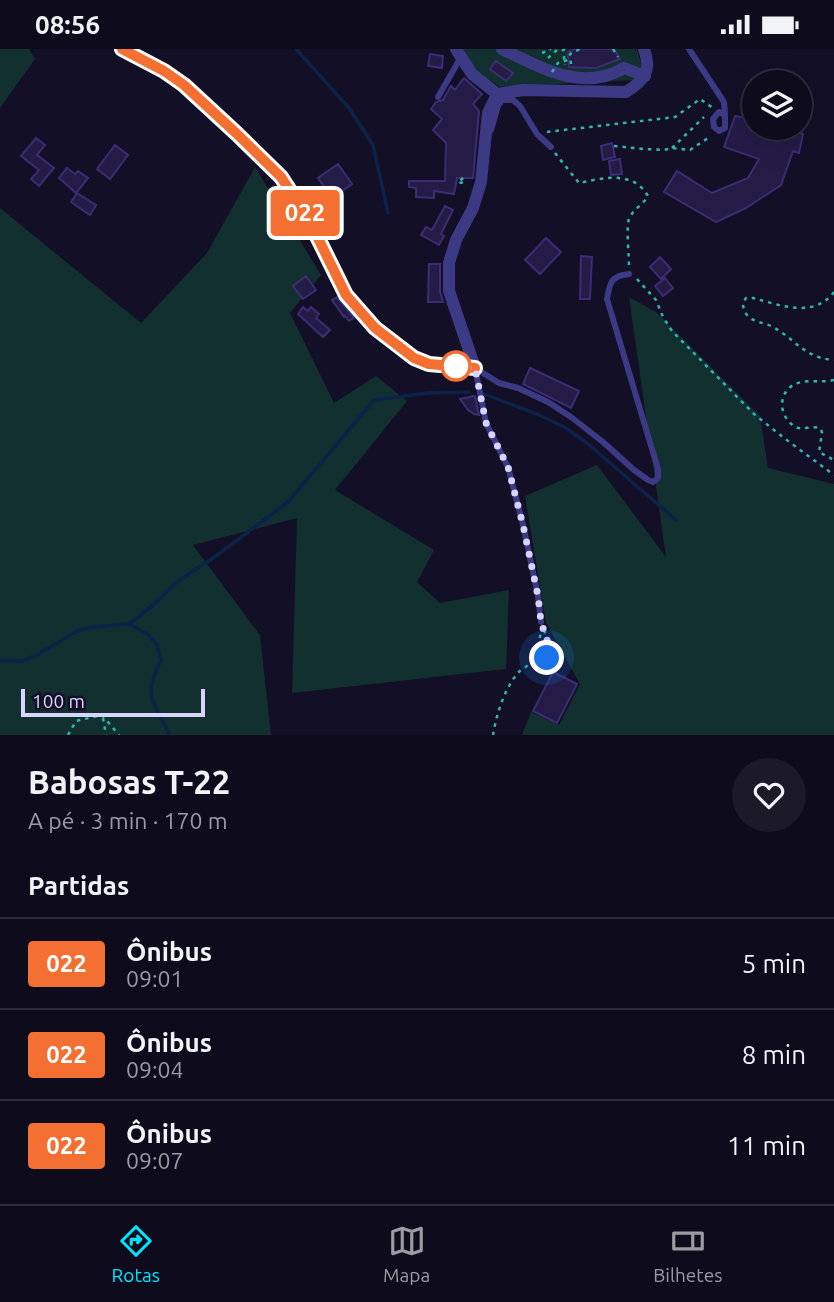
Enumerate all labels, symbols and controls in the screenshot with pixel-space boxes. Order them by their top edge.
text: 08:56 [35,10,100,39]
map controls [742,70,812,140]
button: layers [742,70,812,140]
line badge: 022 [265,190,345,236]
text: 022 [285,199,325,226]
unlabelled marker [441,351,471,381]
your location [529,640,564,675]
scale bar [21,686,205,718]
text: 100 m [32,690,85,712]
button: heart [732,758,806,832]
text: Babosas T-22 [28,763,230,800]
text: A pé · 3 min · 170 m [28,808,228,833]
text: Partidas [28,871,129,900]
text: Ônibus [126,937,212,966]
text: 5 min [742,949,806,978]
text: 022 [46,950,87,977]
text: 09:01 [126,966,184,991]
text: Ônibus [126,1028,212,1057]
text: 8 min [742,1040,806,1069]
text: 022 [46,1041,87,1068]
text: 09:04 [126,1057,184,1082]
text: Ônibus [126,1119,212,1148]
text: 11 min [727,1131,806,1160]
text: 022 [46,1132,87,1159]
text: 09:07 [126,1148,184,1173]
tab: Rotas [112,1222,160,1286]
tab: Mapa [383,1222,430,1286]
tab: Bilhetes [653,1222,722,1286]

